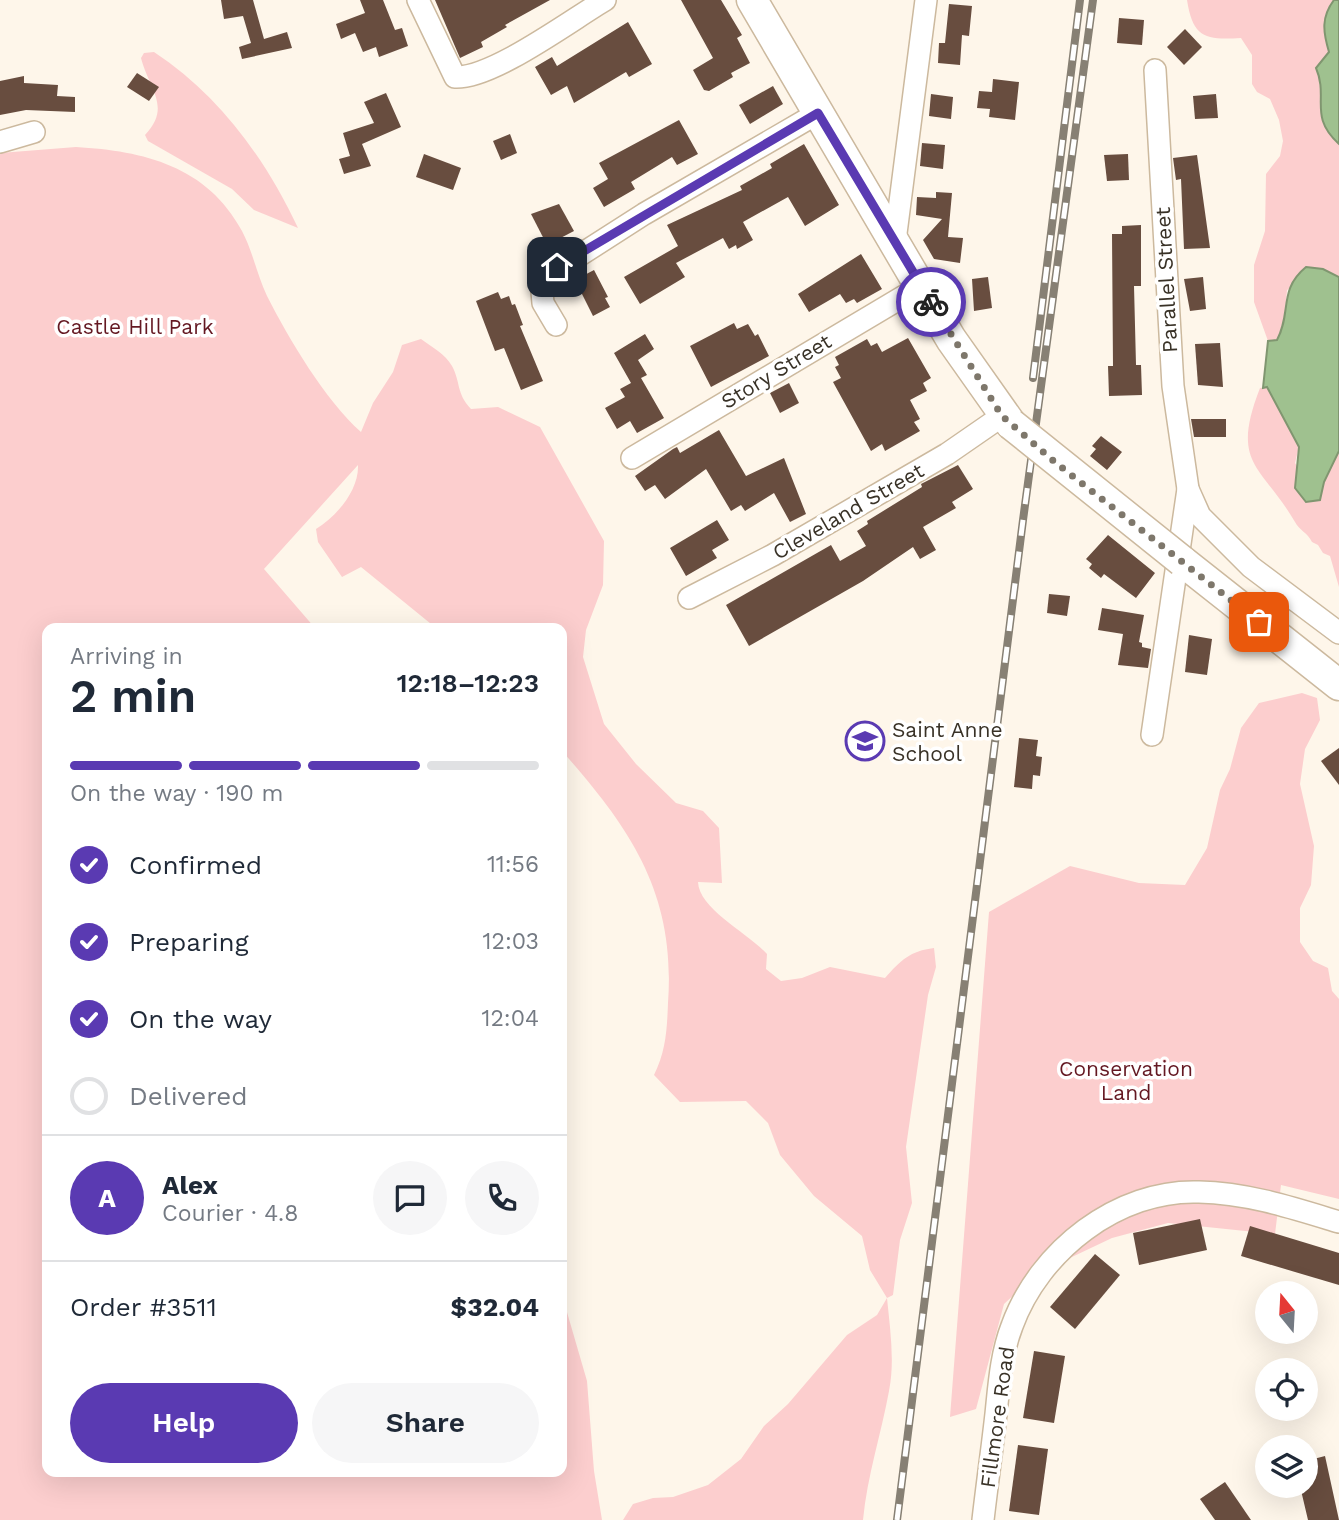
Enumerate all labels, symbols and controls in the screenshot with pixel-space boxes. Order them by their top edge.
street label: Parallel Street [1150,206,1182,353]
pin [527,237,587,297]
icon: home [538,248,576,286]
courier [896,267,966,337]
icon: bike [912,283,950,321]
park label: Castle Hill Park [56,314,214,339]
street label: Story Street [716,328,836,414]
street label: Cleveland Street [768,457,928,564]
pin [1229,592,1289,652]
icon: bag [1240,603,1278,641]
text: Arriving in [70,643,183,670]
text: 12:18–12:23 [397,668,539,698]
text: 2 min [70,669,196,723]
place label: Saint Anne School [892,717,1003,766]
school or university icon: Saint Anne School [844,720,886,762]
text: On the way · 190 m [70,780,283,807]
icon: check [70,846,108,884]
text: Confirmed [129,850,262,880]
text: 11:56 [487,851,539,878]
icon: check [70,923,108,961]
text: Preparing [129,927,249,957]
text: 12:03 [483,928,539,955]
icon: check [70,1000,108,1038]
text: On the way [129,1004,272,1034]
text: 12:04 [481,1005,539,1032]
park label: Conservation Land [1059,1056,1193,1105]
text: Delivered [129,1081,248,1111]
button: chat [373,1161,447,1235]
button: phone [465,1161,539,1235]
text: Alex [162,1170,218,1200]
text: A [98,1183,116,1213]
text: Courier · 4.8 [162,1200,298,1227]
north arrow [1255,1281,1318,1344]
map controls [1255,1281,1318,1498]
text: Order #3511 [70,1292,217,1322]
text: $32.04 [451,1292,539,1322]
street label: Fillmore Road [975,1345,1019,1489]
button: locate [1255,1358,1318,1421]
button: Help [70,1383,298,1463]
button: Share [312,1383,539,1463]
button: layers [1255,1435,1318,1498]

